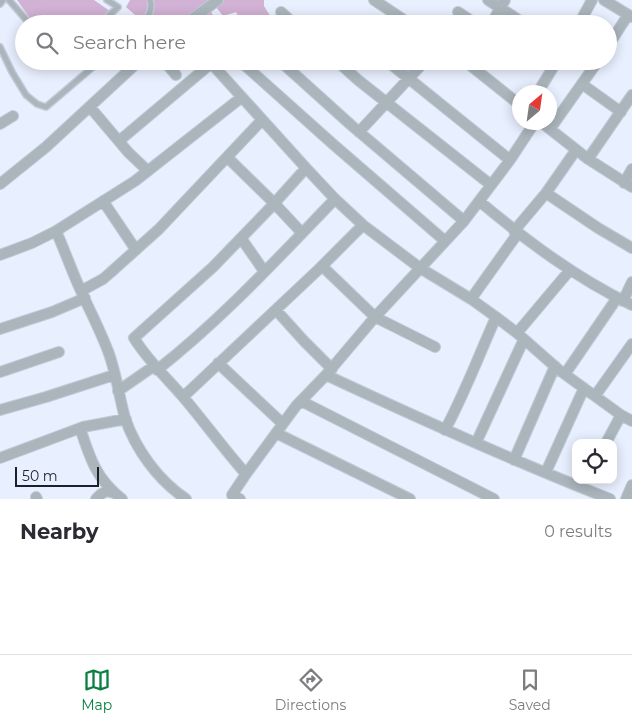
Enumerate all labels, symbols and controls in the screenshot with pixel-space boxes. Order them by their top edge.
search box [15,15,617,70]
icon: search [33,29,61,57]
text: Search here [73,31,186,54]
north arrow [512,85,557,130]
map controls [572,439,617,484]
button: locate [572,439,617,484]
scale bar [15,464,99,487]
text: 50 m [22,467,58,485]
text: Nearby [20,519,99,544]
text: 0 results [544,522,612,541]
tab: Map [81,666,112,714]
tab: Directions [275,666,346,714]
tab: Saved [509,666,551,714]

